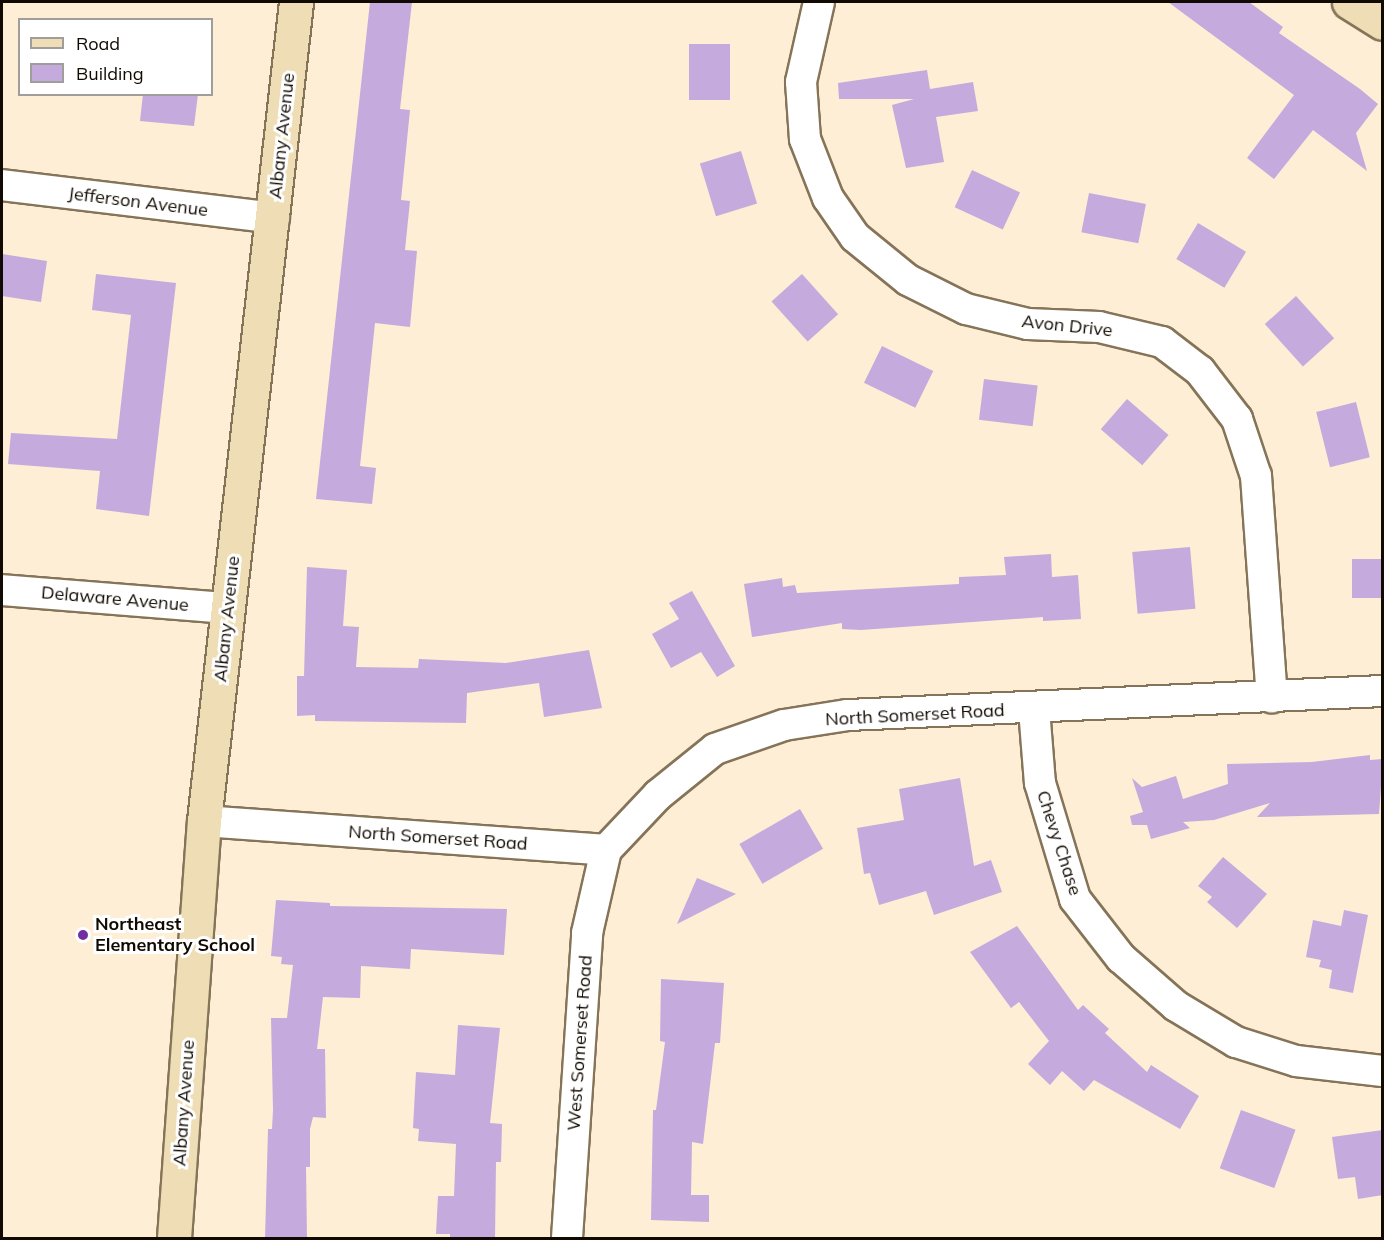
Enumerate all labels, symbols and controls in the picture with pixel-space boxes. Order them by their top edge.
legend [18,18,213,96]
text: Road [76,32,120,55]
text: Building [76,62,144,85]
street label: Albany Avenue [265,72,299,200]
street label: Jefferson Avenue [67,183,209,221]
street label: Avon Drive [1021,310,1113,342]
street label: Albany Avenue [210,555,244,683]
street label: Delaware Avenue [40,582,190,616]
street label: North Somerset Road [825,700,1005,730]
street label: Chevy Chase [1032,788,1086,898]
street label: North Somerset Road [348,821,528,855]
place label: Northeast Elementary School [95,914,255,956]
marker: Northeast Elementary School [76,928,90,942]
street label: West Somerset Road [563,954,597,1132]
street label: Albany Avenue [169,1039,199,1167]

